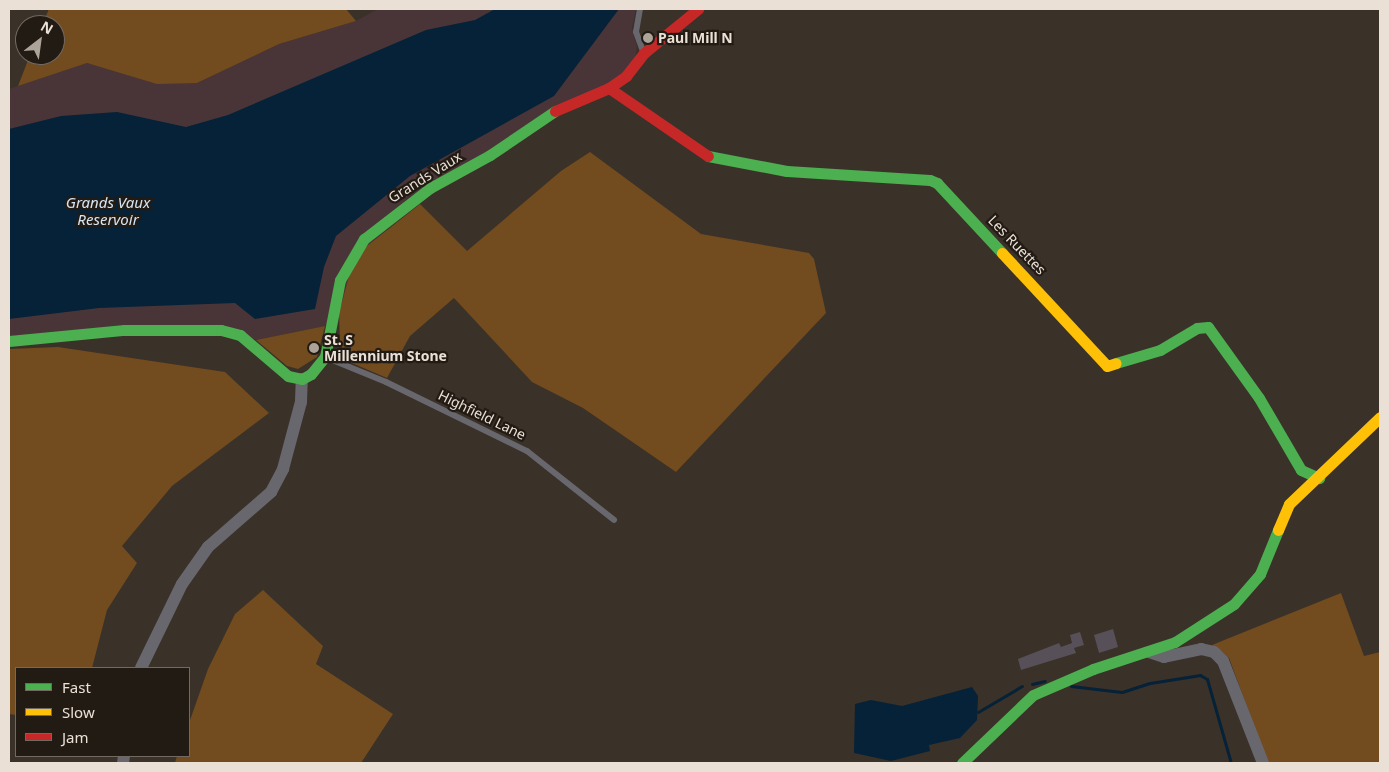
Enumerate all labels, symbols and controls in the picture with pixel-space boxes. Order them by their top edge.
north arrow [15,15,65,65]
text: N [38,16,57,39]
place label: Paul Mill N [658,30,733,46]
marker: Paul Mill N [642,32,654,44]
street label: Grands Vaux [385,148,465,206]
water label: Grands Vaux Reservoir [66,193,150,228]
street label: Les Ruettes [985,212,1049,278]
place label: St. S Millennium Stone [324,332,447,364]
marker: St. S Millennium Stone [308,342,320,354]
street label: Highfield Lane [436,387,528,443]
legend [15,667,190,757]
text: Fast [62,677,91,697]
text: Slow [62,702,95,722]
text: Jam [62,727,89,747]

